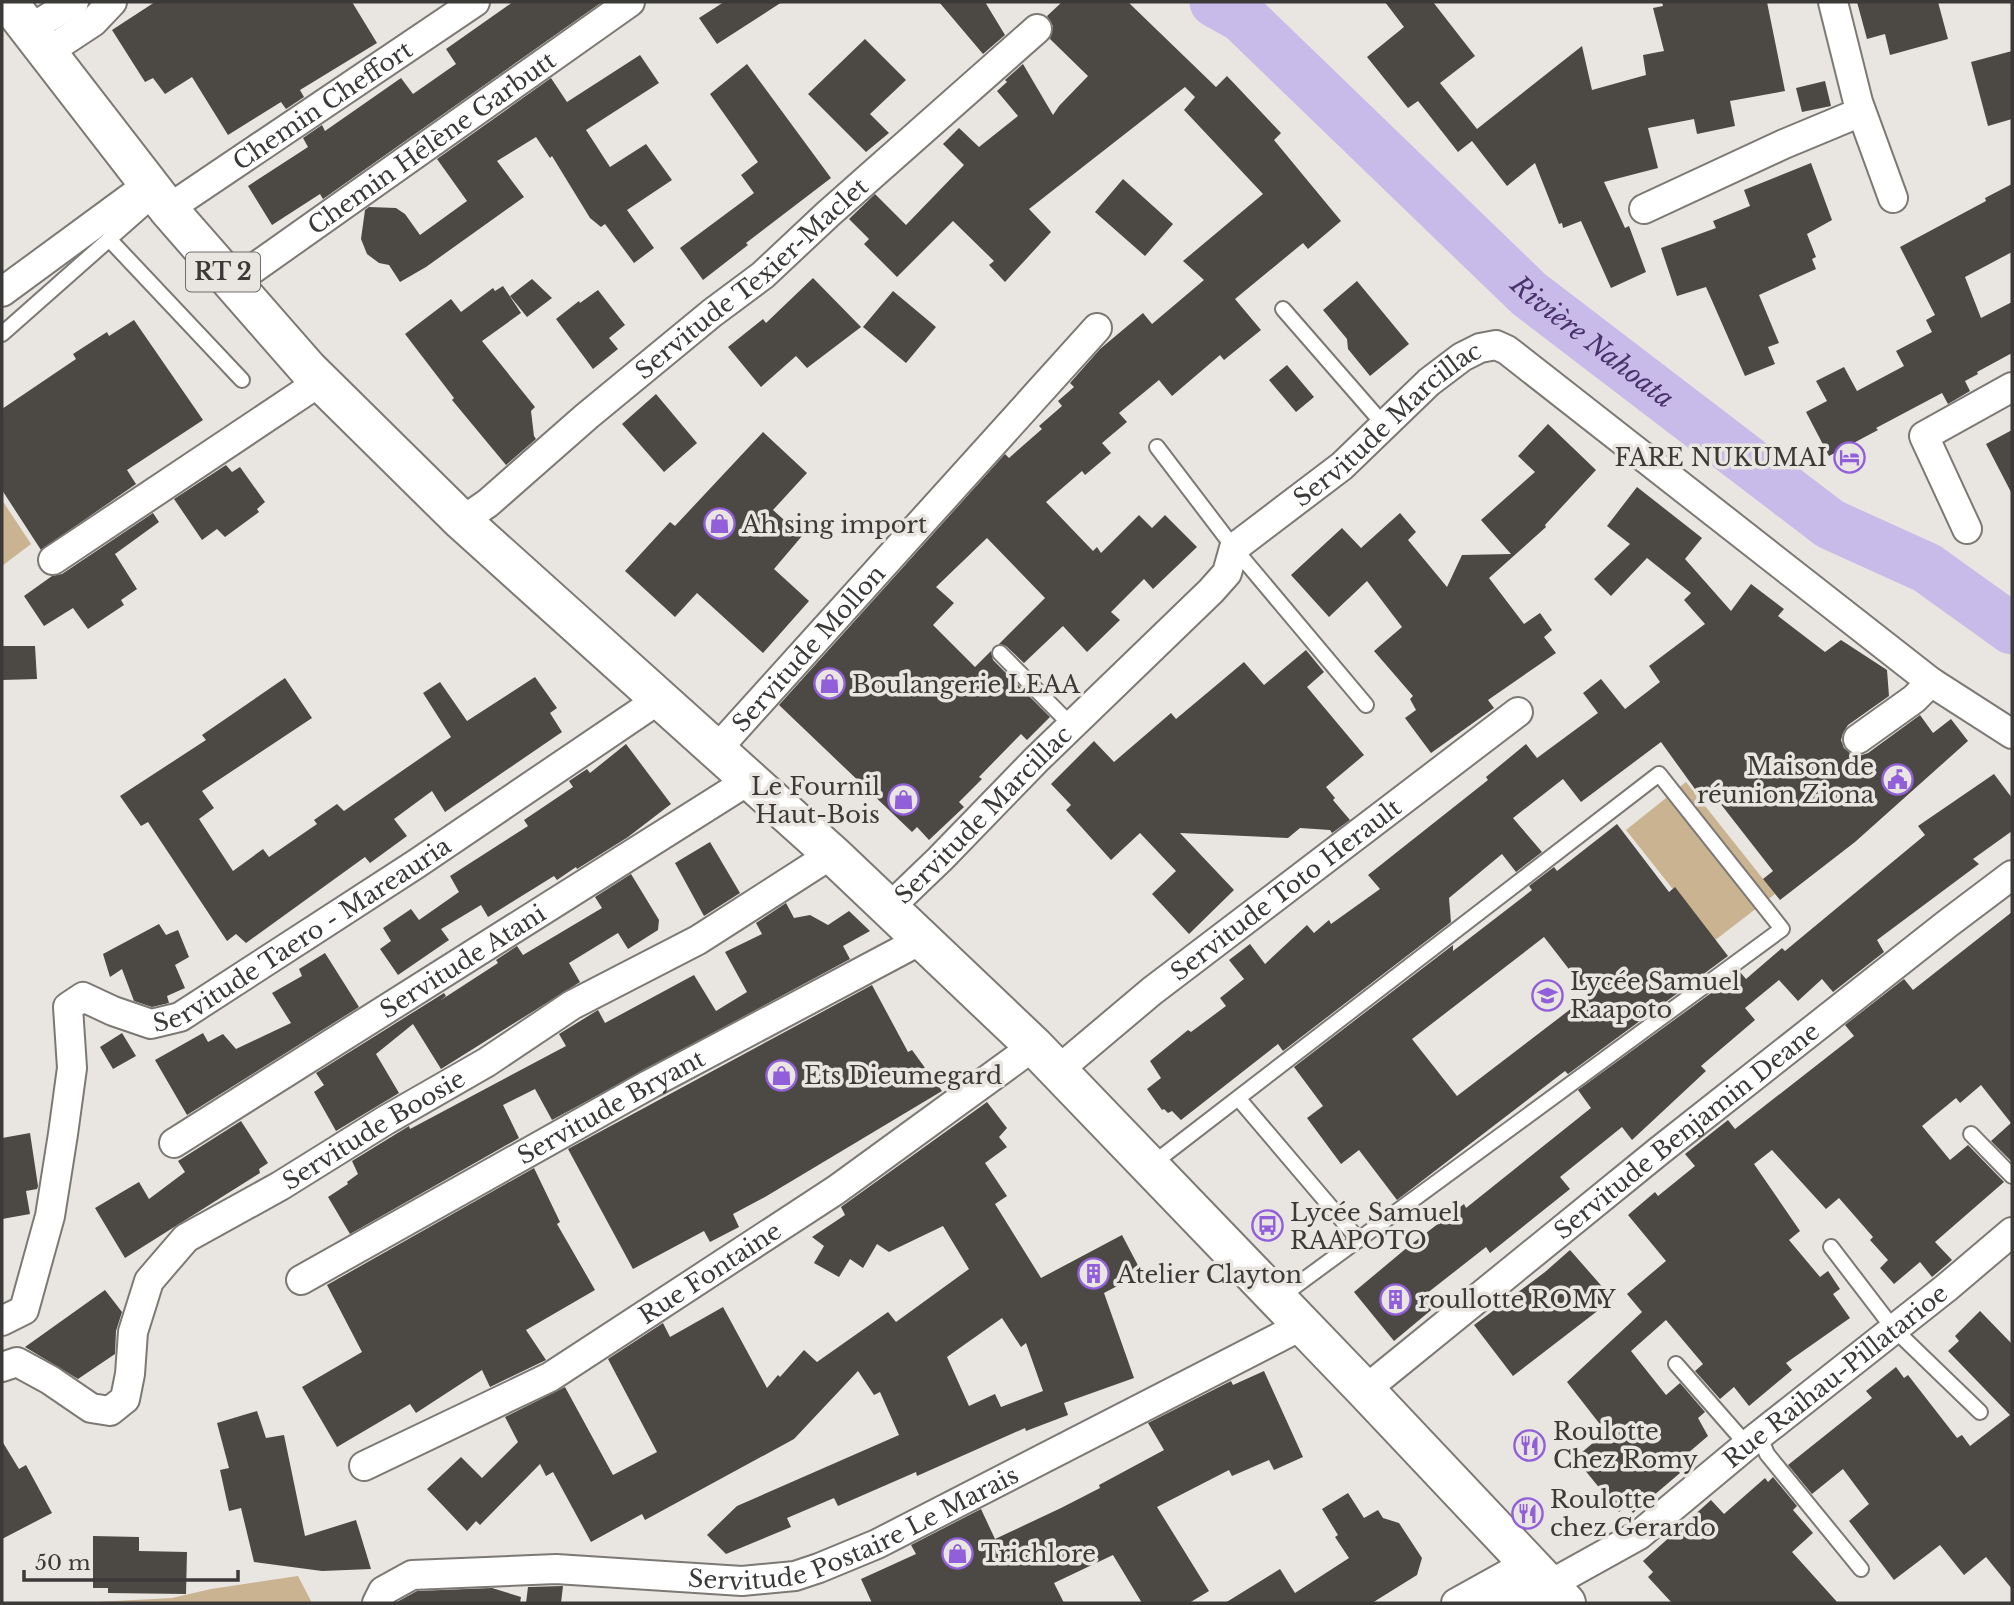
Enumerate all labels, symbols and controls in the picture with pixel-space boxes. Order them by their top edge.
street label: Chemin Cheffort [227,34,417,176]
street label: Chemin Hélène Garbutt [302,45,561,240]
street label: Servitude Texier-Maclet [629,171,874,385]
road number: RT 2 [186,252,260,292]
water label: Rivière Nahoata [1503,268,1680,415]
street label: Servitude Marcillac [1287,335,1486,512]
hotel icon: FARE NUKUMAI [1833,440,1867,474]
place label: FARE NUKUMAI [1614,443,1827,472]
shop icon: Ah sing import [702,507,736,541]
place label: Ah sing import [741,510,927,539]
street label: Servitude Mollon [725,559,891,737]
shop icon: Boulangerie LEAA [812,667,846,701]
place label: Boulangerie LEAA [852,670,1080,699]
street label: Servitude Marcillac [888,719,1077,910]
place label: Maison de réunion Ziona [1697,752,1875,809]
public building icon: Maison de réunion Ziona [1880,763,1914,797]
place label: Le Fournil Haut-Bois [751,772,880,829]
shop icon: Le Fournil Haut-Bois [886,783,920,817]
street label: Servitude Toto Herault [1165,792,1406,986]
street label: Servitude Taero - Mareauria [150,830,456,1038]
street label: Servitude Atani [374,898,551,1024]
place label: Lycée Samuel Raapoto [1570,967,1740,1024]
school or university icon: Lycée Samuel Raapoto [1530,978,1564,1012]
street label: Servitude Benjamin Deane [1548,1016,1825,1245]
street label: Servitude Bryant [512,1043,709,1170]
shop icon: Ets Dieumegard [764,1058,798,1092]
place label: Ets Dieumegard [804,1061,1002,1090]
street label: Servitude Boosie [277,1063,470,1196]
place label: Lycée Samuel RAAPOTO [1290,1198,1460,1255]
bus stop icon: Lycée Samuel RAAPOTO [1250,1209,1284,1243]
street label: Rue Fontaine [633,1216,786,1330]
building icon: Atelier Clayton [1077,1257,1111,1291]
place label: Atelier Clayton [1116,1260,1302,1289]
street label: Rue Raihau-Pillatarioe [1717,1278,1953,1473]
building icon: roullotte ROMY [1378,1282,1412,1316]
place label: roullotte ROMY [1418,1285,1616,1314]
place label: Roulotte Chez Romy [1553,1417,1698,1474]
restaurant icon: Roulotte Chez Romy [1513,1428,1547,1462]
street label: Servitude Postaire Le Marais [687,1460,1023,1596]
place label: Roulotte chez Gerardo [1550,1485,1716,1542]
restaurant icon: Roulotte chez Gerardo [1510,1496,1544,1530]
shop icon: Trichlore [941,1536,975,1570]
scale bar [24,1538,238,1582]
place label: Trichlore [981,1539,1096,1568]
text: 50 m [35,1550,91,1576]

